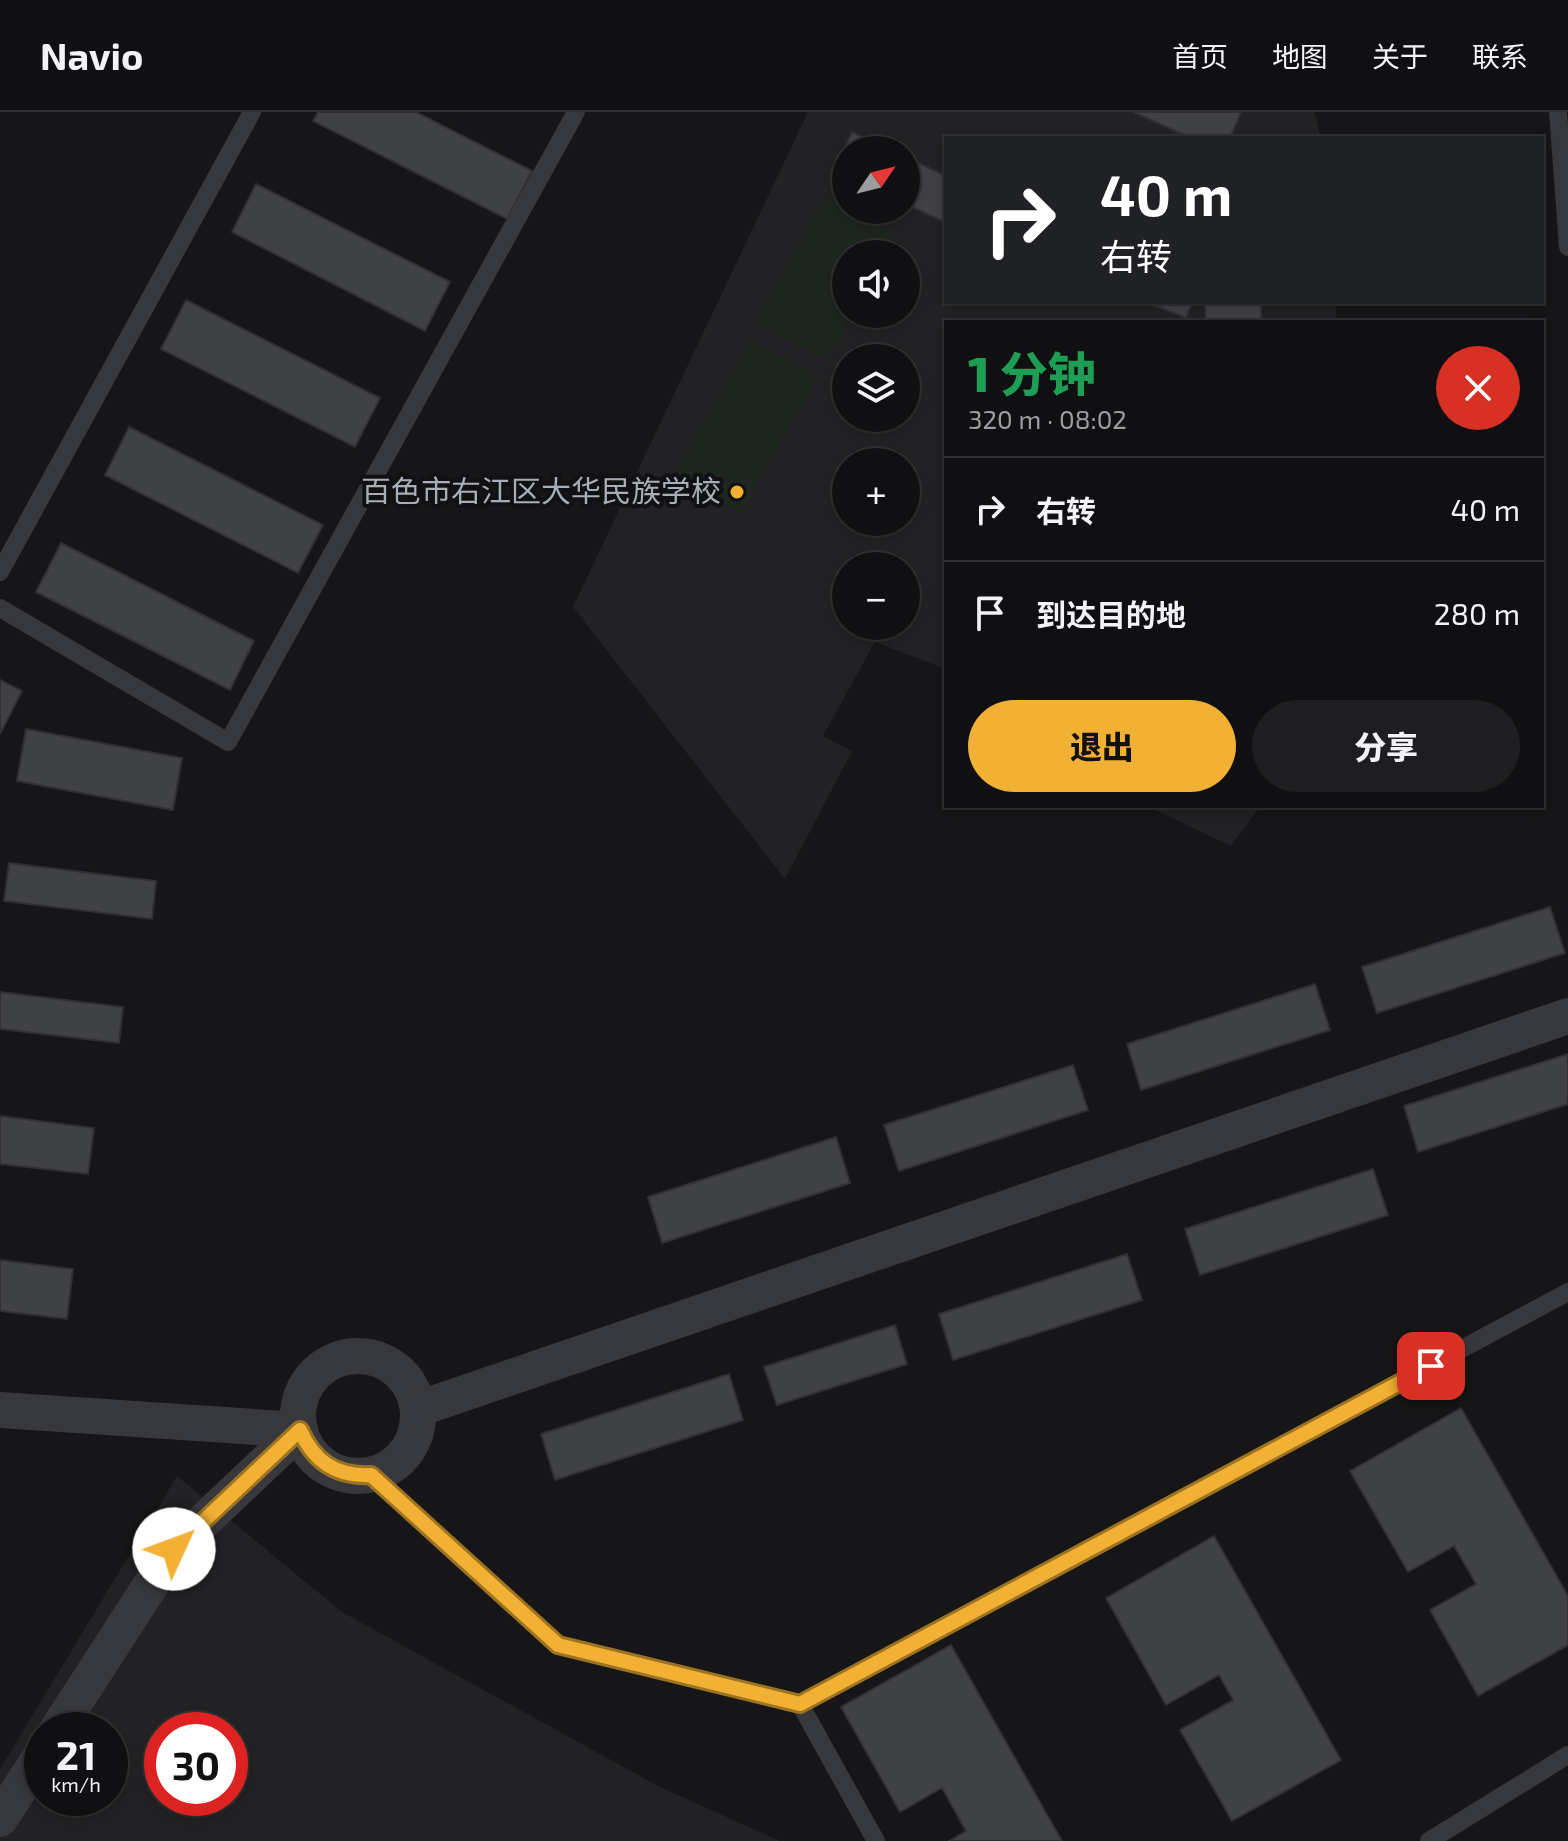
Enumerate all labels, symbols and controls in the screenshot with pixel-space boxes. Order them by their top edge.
text: Navio [40,32,143,78]
text: 首页 [1172,39,1228,73]
text: 地图 [1272,39,1328,73]
text: 关于 [1372,39,1428,73]
text: 联系 [1472,39,1528,73]
north arrow [832,136,920,224]
map controls [832,136,920,640]
text: 40 m [1100,160,1232,227]
icon: right [968,168,1072,272]
text: 右转 [1100,234,1172,277]
button: sound [832,240,920,328]
button: layers [832,344,920,432]
text: 1 分钟 [968,344,1096,402]
button: close [1436,346,1520,430]
text: 320 m · 08:02 [968,403,1127,434]
button: + [832,448,920,536]
place label: 百色市右江区大华民族学校 [361,472,721,508]
marker: 百色市右江区大华民族学校 [728,483,746,501]
icon: right [968,487,1012,531]
text: 40 m [1450,491,1520,527]
text: 右转 [1036,492,1096,528]
button: − [832,552,920,640]
icon: arrive [968,591,1012,635]
text: 280 m [1434,595,1520,631]
text: 到达目的地 [1036,596,1186,632]
button: 退出 [968,700,1236,792]
button: 分享 [1252,700,1520,792]
pin [1397,1332,1465,1400]
icon: arrive [1409,1344,1453,1388]
position arrow [132,1507,216,1591]
speed limit sign: 30 [144,1712,248,1816]
text: 21 [56,1730,96,1778]
text: km/h [51,1772,101,1796]

